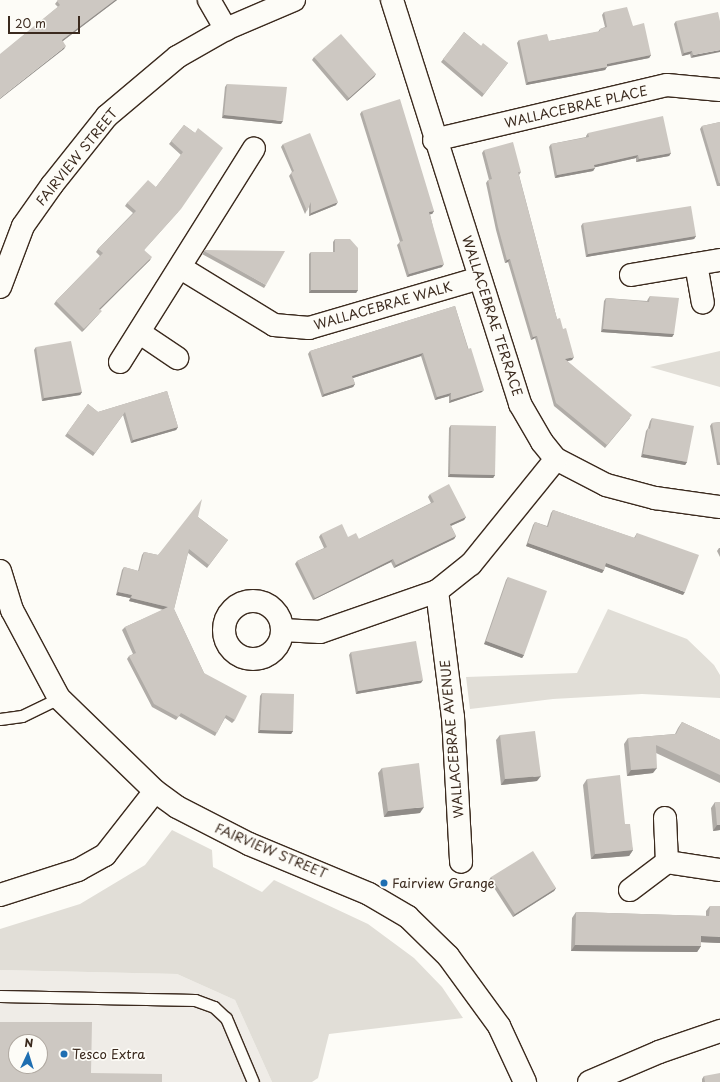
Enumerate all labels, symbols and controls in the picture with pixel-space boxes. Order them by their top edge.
scale bar [10,8,82,34]
text: 20 m [15,14,46,32]
street label: WALLACEBRAE PLACE [502,83,650,131]
street label: FAIRVIEW STREET [33,106,121,208]
street label: WALLACEBRAE TERRACE [459,234,525,398]
street label: WALLACEBRAE WALK [312,279,454,333]
street label: WALLACEBRAE AVENUE [437,659,467,819]
street label: FAIRVIEW STREET [213,820,329,882]
place label: Fairview Grange [392,875,495,891]
marker: Fairview Grange [379,878,389,888]
north arrow [8,1034,48,1074]
text: N [24,1034,34,1051]
place label: Tesco Extra [72,1046,145,1062]
marker: Tesco Extra [59,1049,69,1059]

